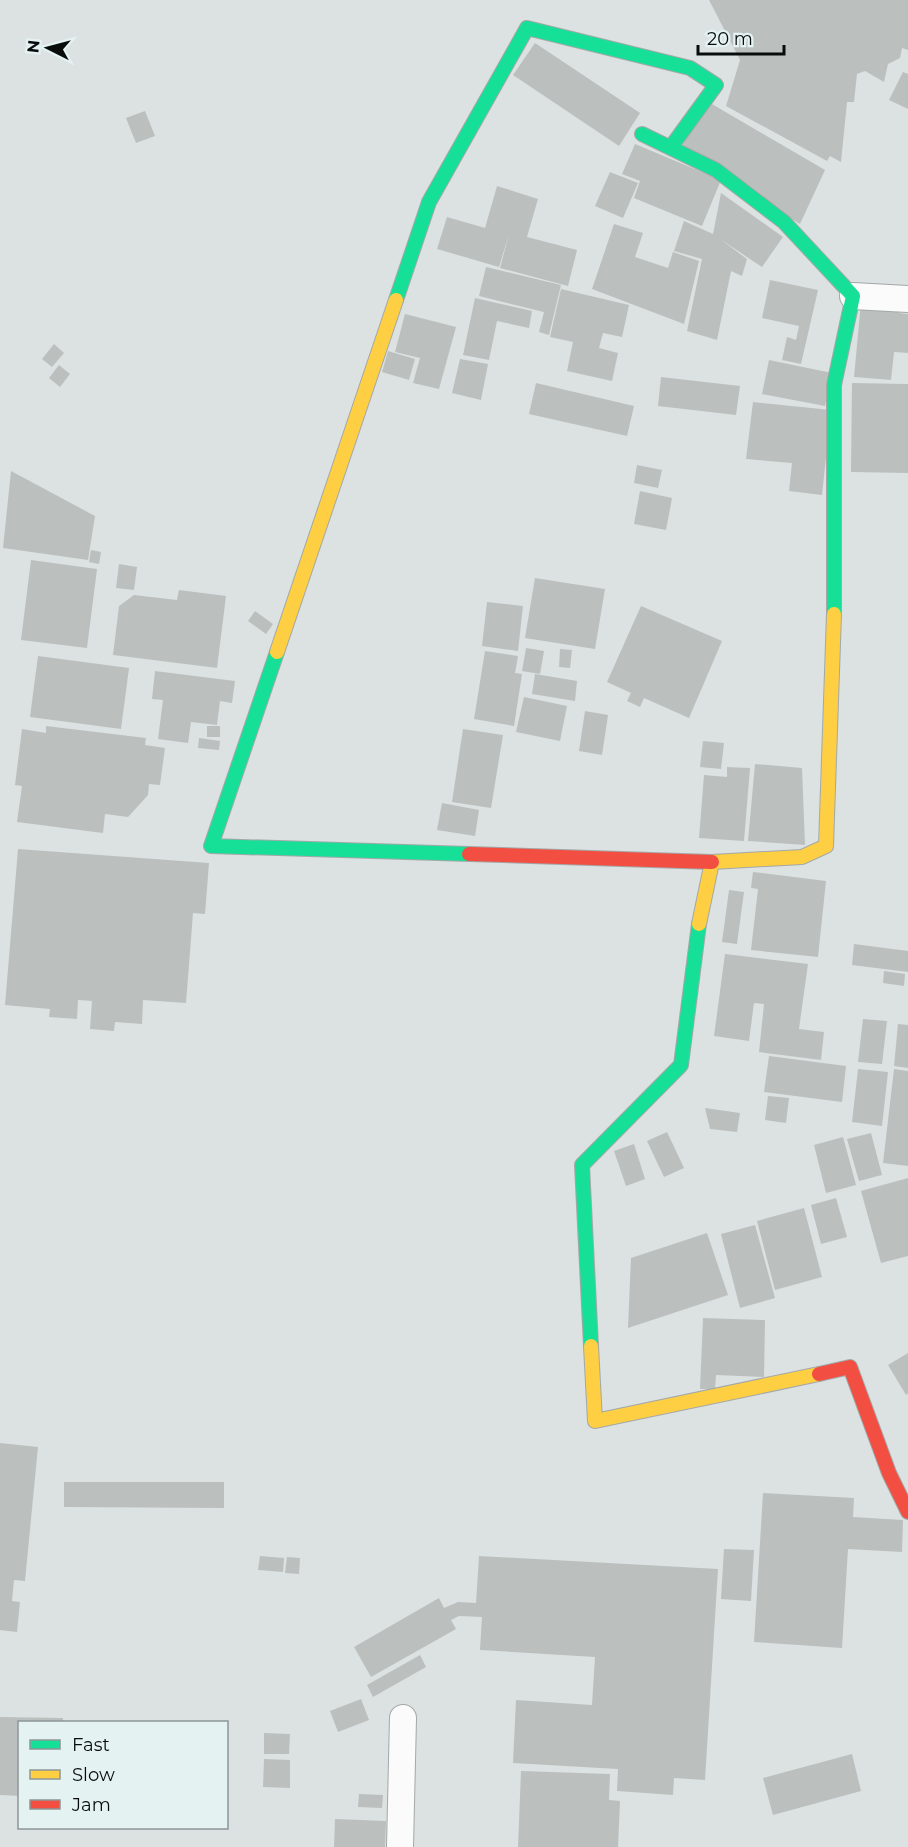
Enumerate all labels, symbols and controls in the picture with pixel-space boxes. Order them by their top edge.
north arrow [18,18,78,78]
scale bar [698,18,784,56]
text: 20 m [707,28,753,50]
text: N [23,39,44,54]
legend [18,1721,228,1829]
text: Fast [72,1734,110,1756]
text: Slow [72,1764,115,1786]
text: Jam [71,1794,111,1816]

